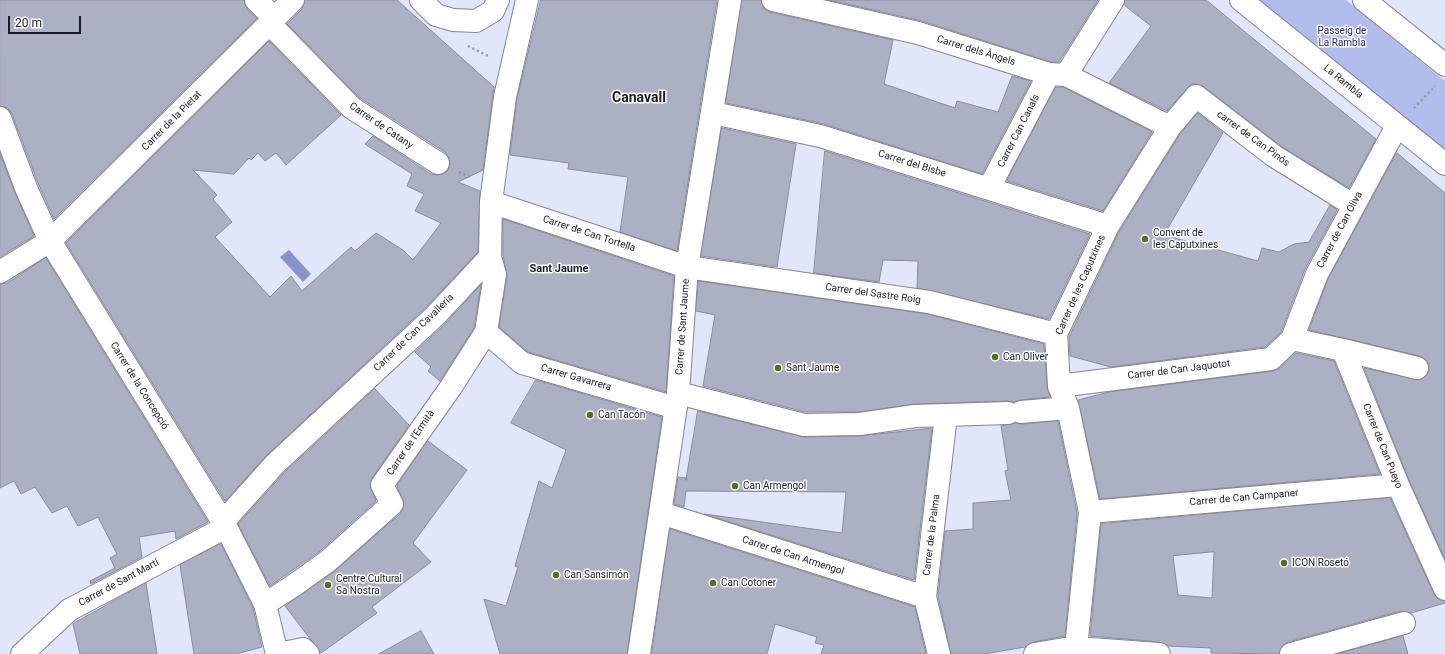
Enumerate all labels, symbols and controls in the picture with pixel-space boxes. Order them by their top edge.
scale bar [10,8,83,34]
text: 20 m [15,16,42,30]
park label: Passeig de La Rambla [1318,25,1366,48]
street label: Carrer dels Àngels [935,33,1017,69]
street label: La Rambla [1321,62,1365,102]
street label: Carrer de la Pietat [140,89,204,153]
district label: Canavall [612,90,666,106]
street label: Carrer Can Canals [995,93,1043,169]
street label: Carrer de Catany [347,100,415,152]
street label: carrer de Can Pinós [1214,109,1292,169]
street label: Carrer del Bisbe [877,148,947,180]
street label: Carrer de Can Oliva [1315,190,1365,270]
street label: Carrer de Can Tortella [541,213,637,255]
place label: Convent de les Caputxines [1153,227,1218,250]
street label: Carrer de les Caputxines [1053,233,1109,337]
marker: Convent de les Caputxines [1140,234,1150,244]
district label: Sant Jaume [530,262,588,276]
street label: Carrer de Sant Jaume [674,278,692,376]
street label: Carrer del Sastre Roig [824,281,922,307]
street label: Carrer de Can Cavalleria [371,292,457,374]
street label: Carrer de la Concepció [107,340,171,432]
place label: Can Oliver [1003,351,1048,363]
marker: Can Oliver [990,352,1000,362]
street label: Carrer de Can Jaquotot [1127,358,1231,382]
street label: Carrer Gavarrera [539,362,613,394]
place label: Sant Jaume [786,362,839,374]
marker: Sant Jaume [773,363,783,373]
street label: Carrer de Can Pueyo [1359,402,1405,490]
street label: Carrer de l'Ermità [385,408,437,478]
place label: Can Tacón [598,409,645,421]
marker: Can Tacón [585,410,595,420]
place label: Can Armengol [743,480,806,492]
marker: Can Armengol [730,481,740,491]
street label: Carrer de Can Campaner [1189,487,1299,509]
street label: Carrer de la Palma [921,494,943,576]
street label: Carrer de Can Armengol [741,534,845,578]
street label: Carrer de Sant Martí [77,557,161,609]
place label: ICON Rosetó [1292,557,1349,569]
marker: ICON Rosetó [1279,558,1289,568]
place label: Can Sansimón [564,569,628,581]
marker: Can Sansimón [551,570,561,580]
place label: Centre Cultural Sa Nostra [336,573,402,596]
place label: Can Cotoner [721,577,776,589]
marker: Can Cotoner [708,578,718,588]
marker: Centre Cultural Sa Nostra [323,580,333,590]

